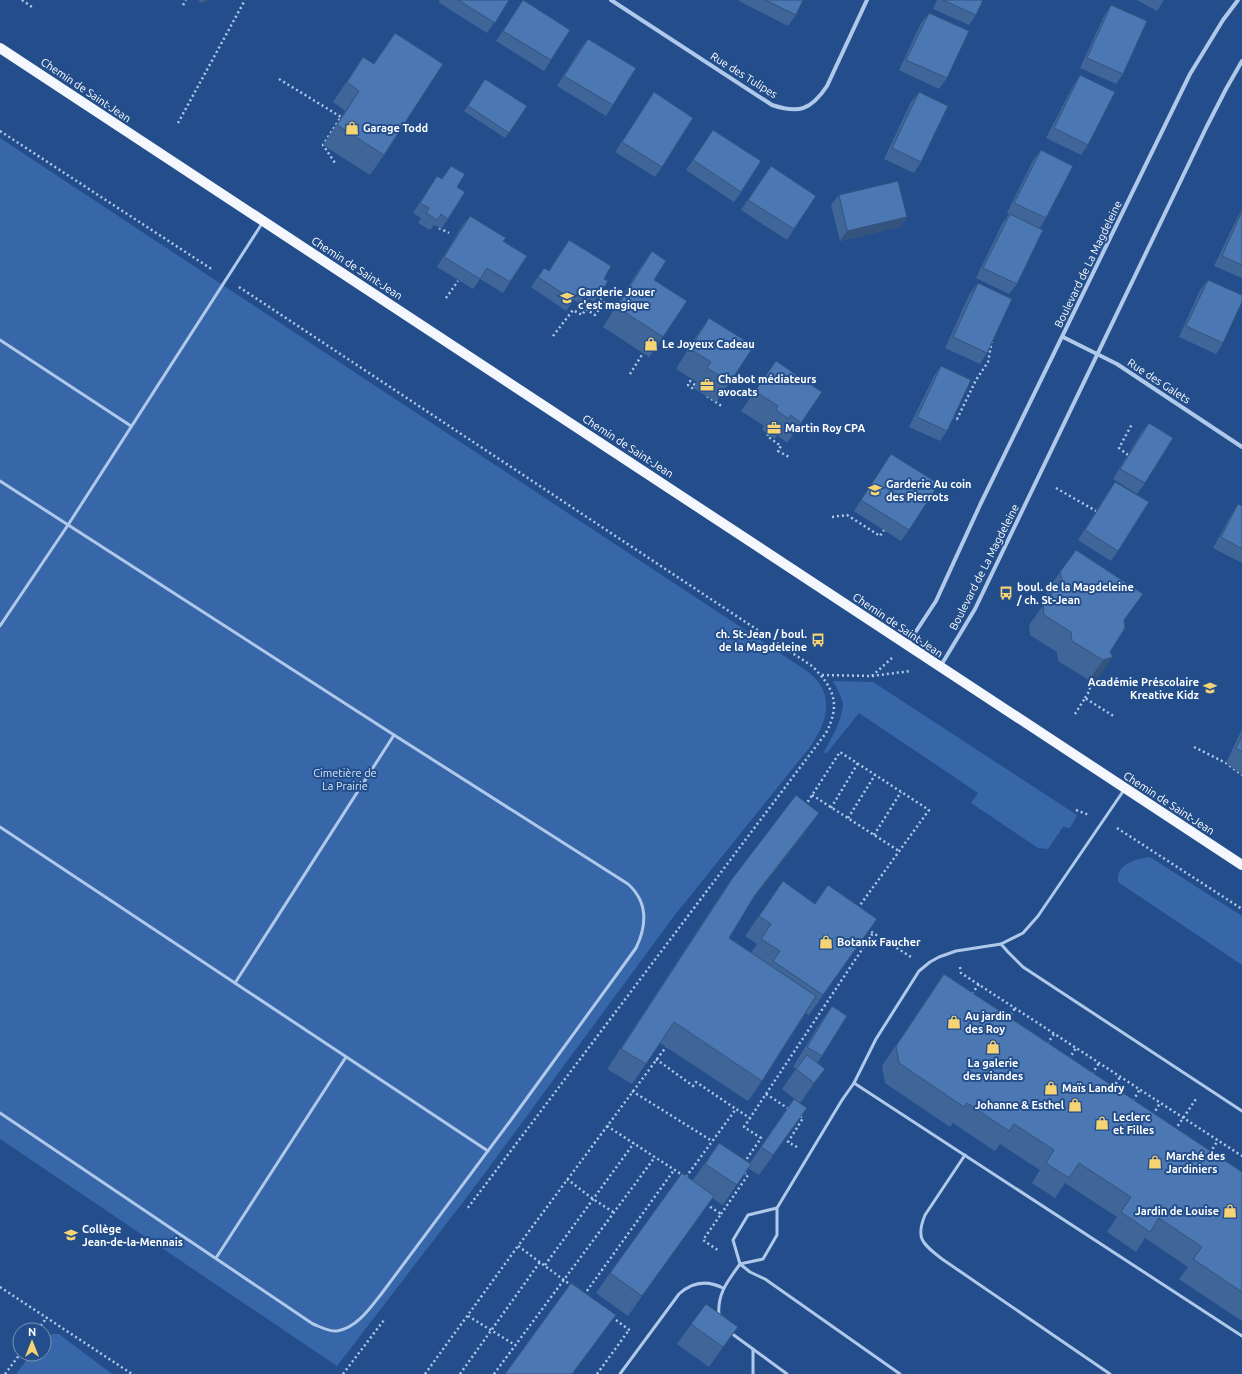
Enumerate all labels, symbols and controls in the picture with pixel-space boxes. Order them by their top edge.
street label: Rue des Tulipes [708,50,780,100]
street label: Chemin de Saint-Jean [39,55,133,125]
shop icon: Garage Todd [344,120,360,136]
place label: Garage Todd [363,122,428,134]
street label: Boulevard de La Magdeleine [1052,199,1124,329]
street label: Chemin de Saint-Jean [309,234,405,302]
place label: Garderie Jouer c'est magique [578,286,656,311]
school or university icon: Garderie Jouer c'est magique [559,290,575,306]
shop icon: Le Joyeux Cadeau [643,336,659,352]
place label: Le Joyeux Cadeau [662,338,755,350]
street label: Rue des Galets [1125,356,1193,406]
place label: Chabot médiateurs avocats [718,373,817,398]
office icon: Chabot médiateurs avocats [699,377,715,393]
street label: Chemin de Saint-Jean [580,412,676,480]
office icon: Martin Roy CPA [766,420,782,436]
place label: Martin Roy CPA [785,422,865,434]
place label: Garderie Au coin des Pierrots [886,478,972,503]
school or university icon: Garderie Au coin des Pierrots [867,482,883,498]
street label: Boulevard de La Magdeleine [947,502,1021,632]
place label: boul. de la Magdeleine / ch. St-Jean [1016,581,1134,606]
bus stop icon: boul. de la Magdeleine / ch. St-Jean [998,585,1014,601]
street label: Chemin de Saint-Jean [851,590,945,660]
place label: ch. St-Jean / boul. de la Magdeleine [715,628,807,653]
bus stop icon: ch. St-Jean / boul. de la Magdeleine [810,632,826,648]
place label: Académie Préscolaire Kreative Kidz [1088,676,1200,701]
school or university icon: Académie Préscolaire Kreative Kidz [1202,680,1218,696]
park label: Cimetière de La Prairie [313,767,377,792]
street label: Chemin de Saint-Jean [1121,769,1217,837]
shop icon: Botanix Faucher [818,934,834,950]
place label: Botanix Faucher [837,936,921,948]
place label: Au jardin des Roy [965,1010,1011,1035]
shop icon: Au jardin des Roy [946,1014,962,1030]
shop icon: La galerie des viandes [985,1039,1001,1055]
place label: La galerie des viandes [963,1057,1023,1082]
shop icon: Maïs Landry [1043,1080,1059,1096]
place label: Maïs Landry [1062,1082,1125,1094]
shop icon: Johanne & Esthel [1067,1097,1083,1113]
place label: Johanne & Esthel [975,1099,1065,1111]
place label: Leclerc et Filles [1113,1111,1154,1136]
shop icon: Leclerc et Filles [1094,1115,1110,1131]
place label: Marché des Jardiniers [1166,1150,1225,1175]
shop icon: Marché des Jardiniers [1147,1154,1163,1170]
shop icon: Jardin de Louise [1222,1203,1238,1219]
place label: Jardin de Louise [1135,1205,1219,1217]
place label: Collège Jean-de-la-Mennais [82,1223,183,1248]
school or university icon: Collège Jean-de-la-Mennais [63,1227,79,1243]
north arrow [12,1322,52,1362]
text: N [28,1326,36,1338]

